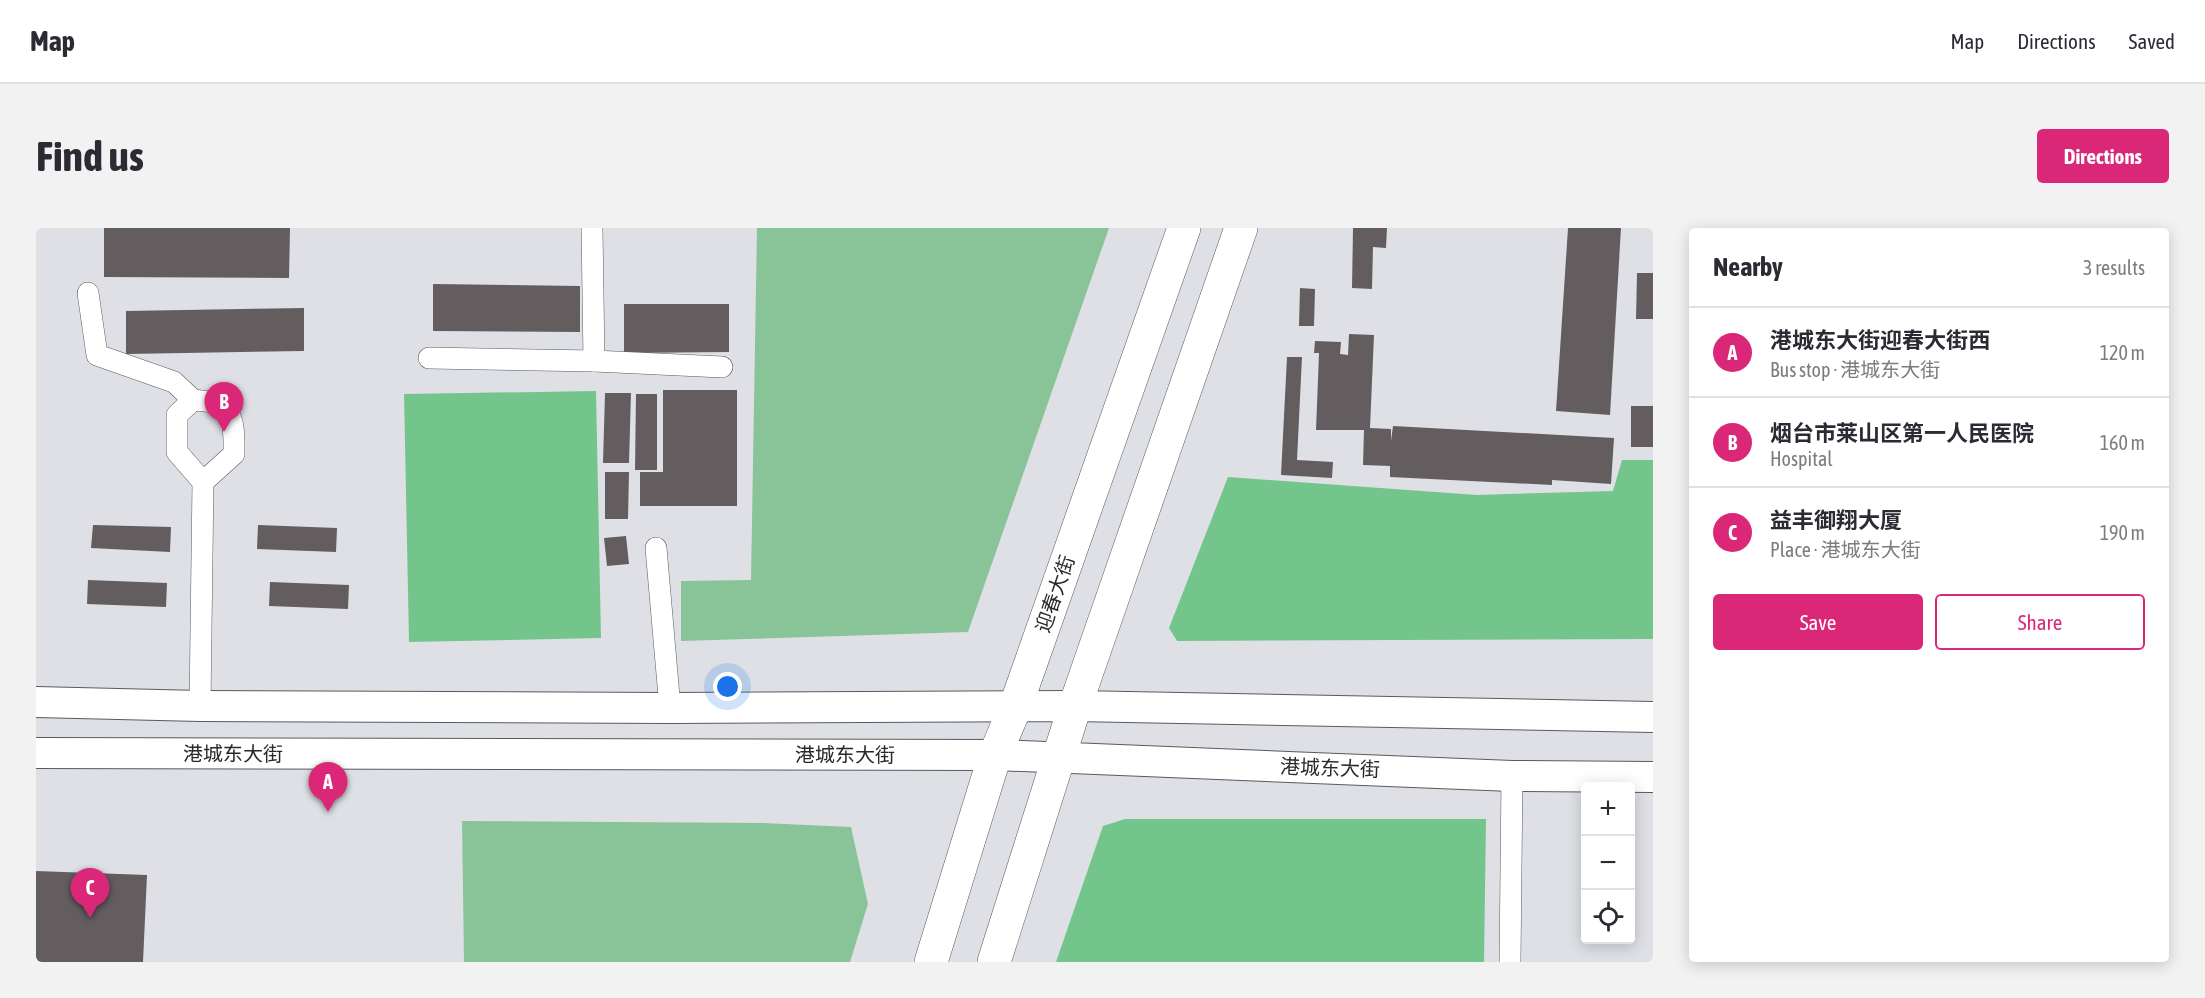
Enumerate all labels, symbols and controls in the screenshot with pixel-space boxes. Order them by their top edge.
text: Map [30,25,75,57]
text: Map [1950,29,1984,53]
text: Directions [2017,29,2096,53]
text: Saved [2129,29,2175,53]
button: Directions [2037,129,2169,183]
text: Find us [36,132,144,180]
text: Nearby [1713,252,1783,282]
text: 3 results [2083,256,2145,279]
text: 港城东大街迎春大街西 [1770,327,1990,353]
text: A [1728,341,1737,364]
text: 120 m [2100,341,2145,364]
text: Bus stop · 港城东大街 [1770,358,1940,381]
pin: B [204,382,243,432]
text: 烟台市莱山区第一人民医院 [1770,420,2034,446]
text: B [1728,431,1737,454]
text: 160 m [2100,431,2145,454]
text: Hospital [1770,447,1833,470]
text: 益丰御翔大厦 [1770,507,1902,533]
text: C [1728,521,1737,544]
text: 190 m [2100,521,2145,544]
text: Place · 港城东大街 [1770,538,1921,561]
street label: 迎春大街 [1031,552,1078,635]
button: Save [1713,594,1923,650]
button: Share [1935,594,2145,650]
your location [713,672,742,701]
street label: 港城东大街 [183,742,283,765]
street label: 港城东大街 [795,743,895,766]
street label: 港城东大街 [1280,754,1380,781]
pin: A [308,762,348,812]
map controls [1581,782,1635,944]
button: + [1581,782,1635,836]
button: − [1581,836,1635,890]
pin: C [70,868,110,918]
button: locate [1581,890,1635,944]

